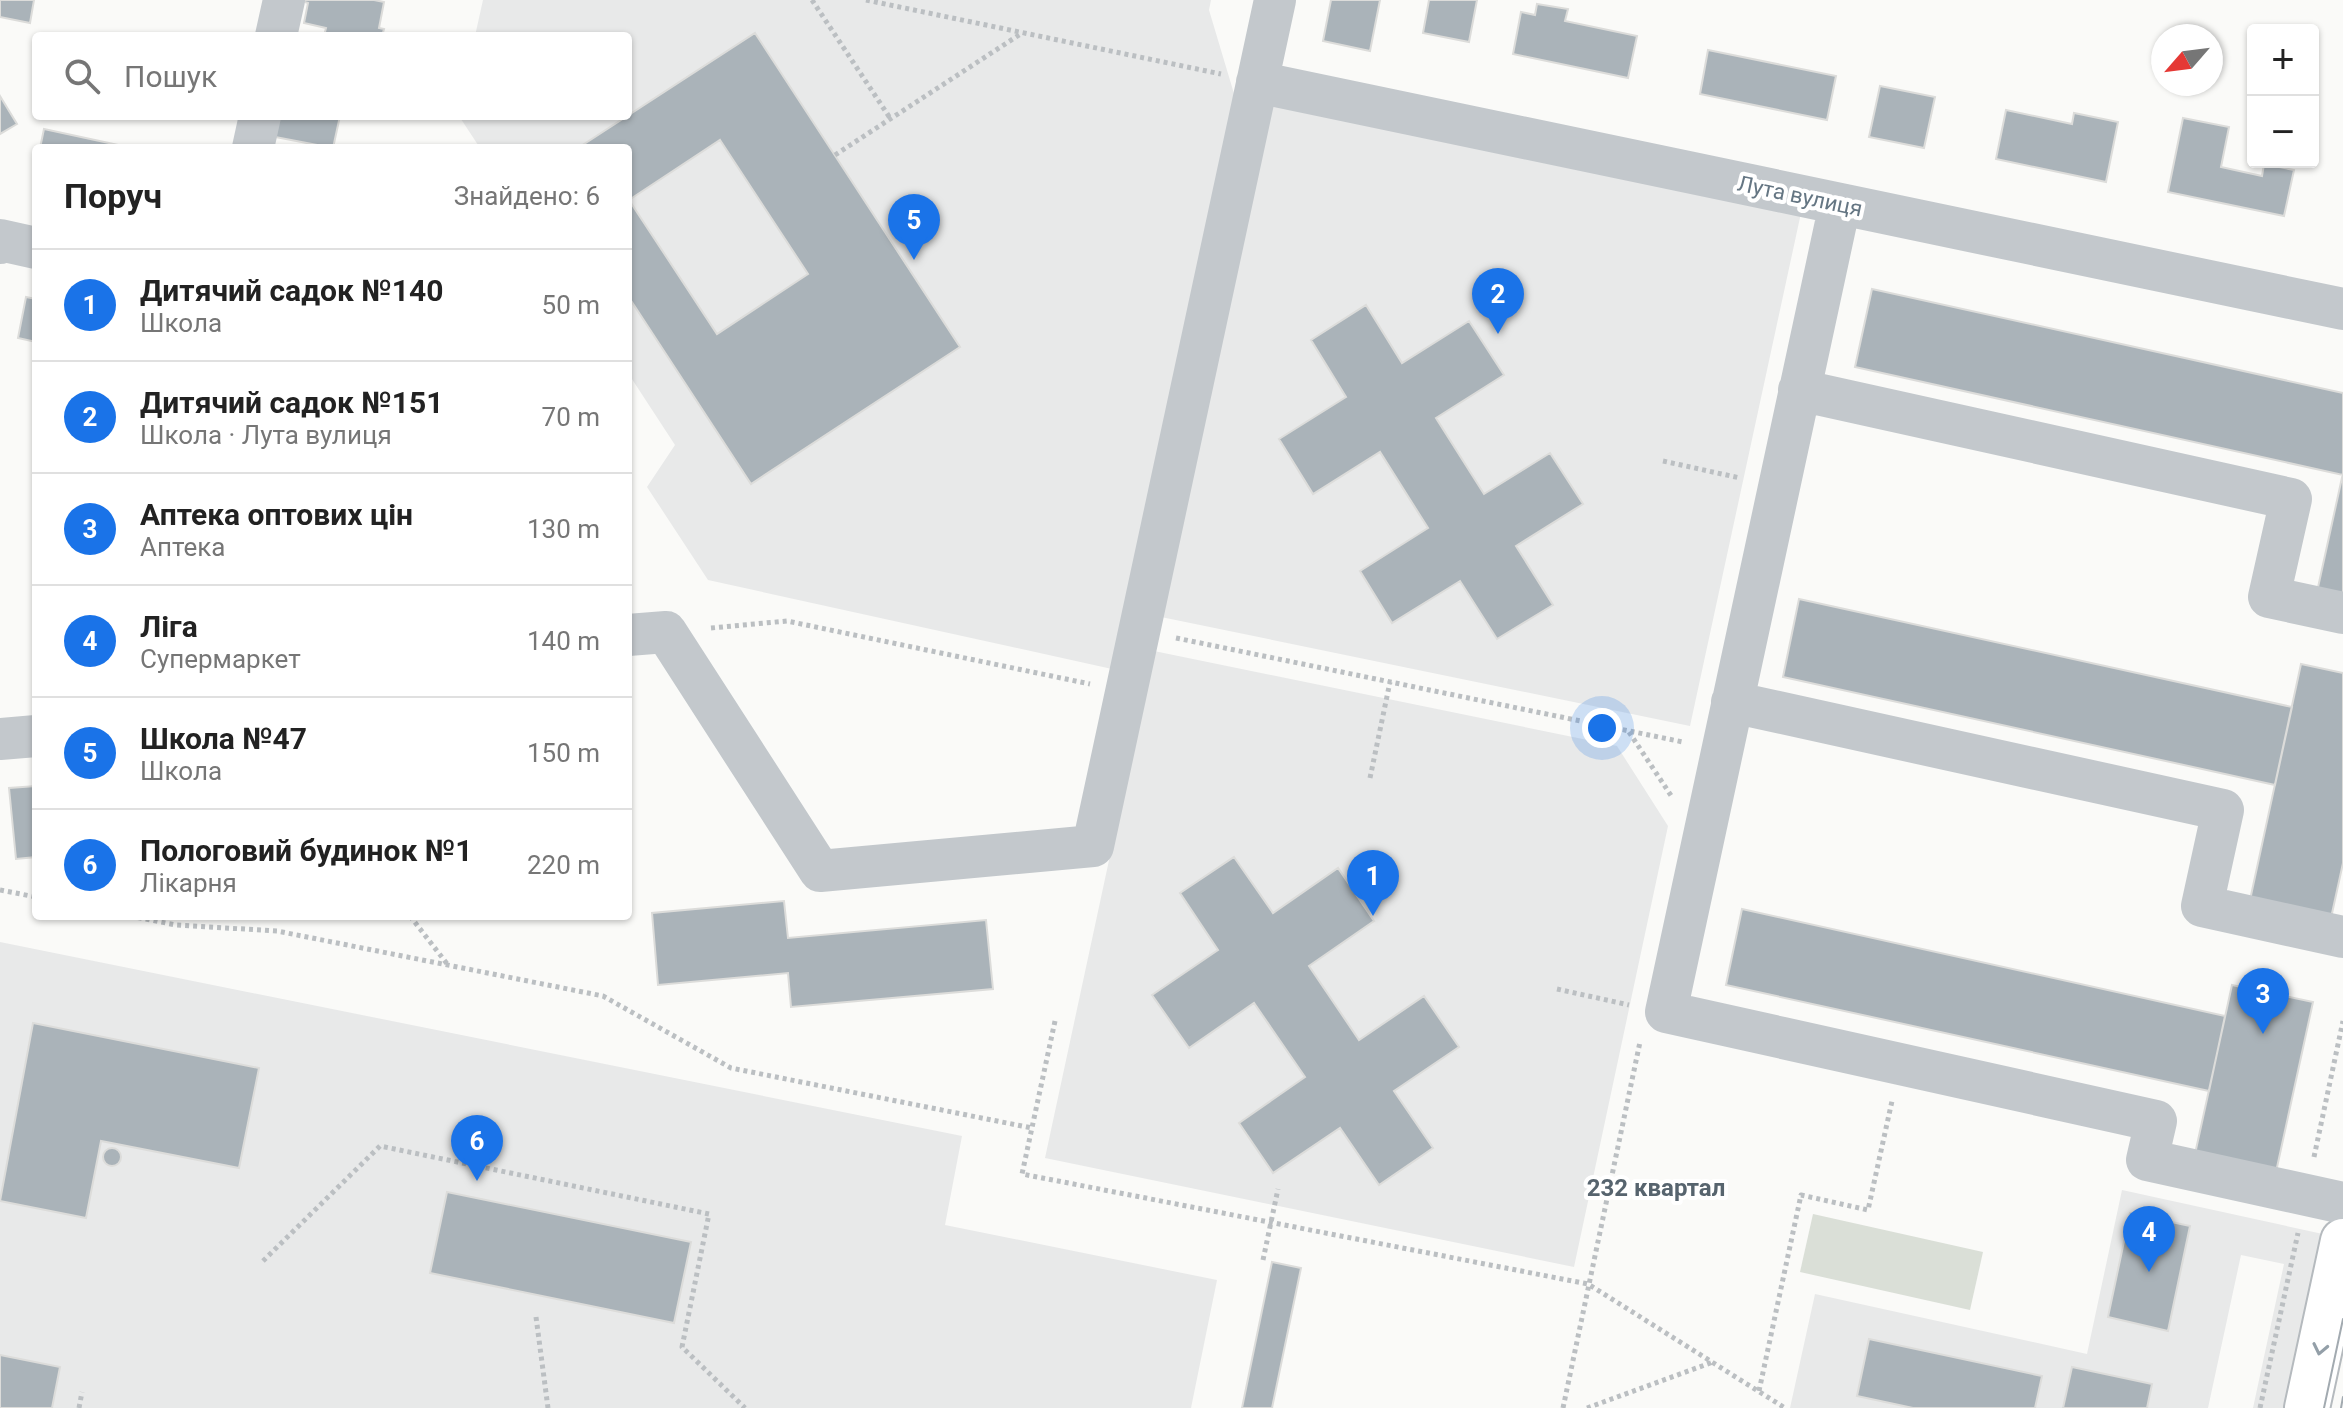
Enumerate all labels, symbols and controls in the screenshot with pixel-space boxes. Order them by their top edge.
north arrow [2151,24,2223,96]
map controls [2247,24,2319,168]
button: + [2247,24,2319,96]
search box [32,32,632,120]
icon: search [60,54,104,98]
text: Пошук [124,59,217,94]
button: − [2247,96,2319,168]
street label: Лута вулиця [1735,171,1865,221]
text: Поруч [64,176,162,216]
text: Знайдено: 6 [454,181,600,211]
pin: 5 [888,194,940,260]
pin: 2 [1472,268,1524,334]
text: Дитячий садок №140 [140,273,443,308]
text: 1 [83,290,97,320]
text: 50 m [542,290,600,320]
text: Школа [140,308,222,338]
text: Дитячий садок №151 [140,385,443,420]
text: 2 [83,402,97,432]
text: 70 m [542,402,600,432]
text: Школа · Лута вулиця [140,420,392,450]
text: Аптека оптових цін [140,497,413,532]
text: 3 [83,514,97,544]
text: 130 m [527,514,600,544]
text: Аптека [140,532,225,562]
text: Ліга [140,609,198,644]
text: 4 [83,626,97,656]
text: 140 m [527,626,600,656]
text: Супермаркет [140,644,301,674]
your location [1582,708,1622,748]
text: Школа №47 [140,721,307,756]
text: 5 [83,738,97,768]
text: 150 m [527,738,600,768]
text: Школа [140,756,222,786]
text: Пологовий будинок №1 [140,833,472,868]
text: 6 [83,850,97,880]
text: 220 m [527,850,600,880]
pin: 1 [1347,850,1399,916]
text: Лікарня [140,868,237,898]
pin: 3 [2237,968,2289,1034]
pin: 6 [451,1115,503,1181]
district label: 232 квартал [1587,1174,1725,1202]
pin: 4 [2123,1206,2175,1272]
one-way arrow [2312,1342,2329,1356]

